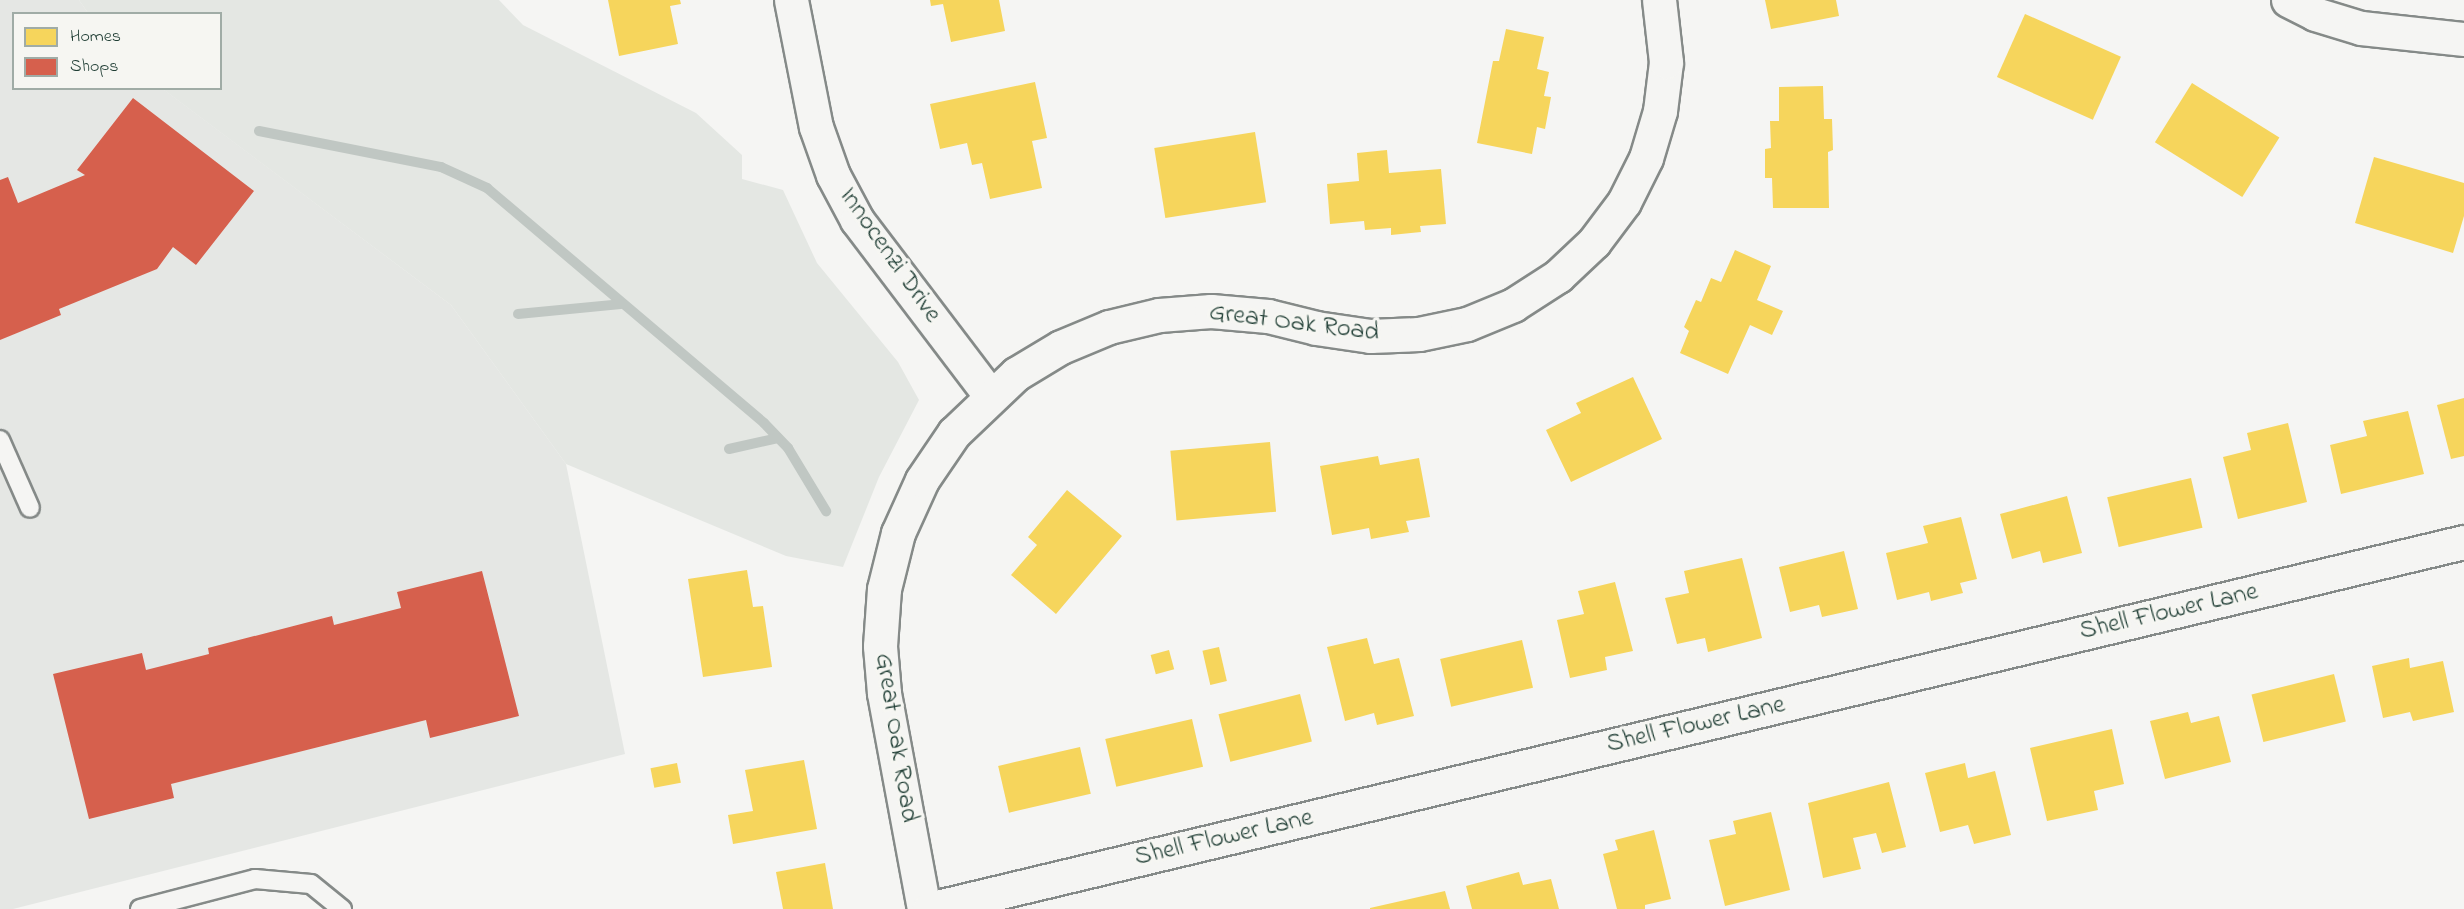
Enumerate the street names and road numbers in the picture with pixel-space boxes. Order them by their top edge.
street label: Innocenzi Drive [831,182,947,330]
street label: Great Oak Road [1207,298,1381,350]
street label: Shell Flower Lane [2077,577,2261,649]
street label: Great Oak Road [866,651,924,825]
street label: Shell Flower Lane [1604,690,1788,762]
street label: Shell Flower Lane [1132,803,1316,875]

